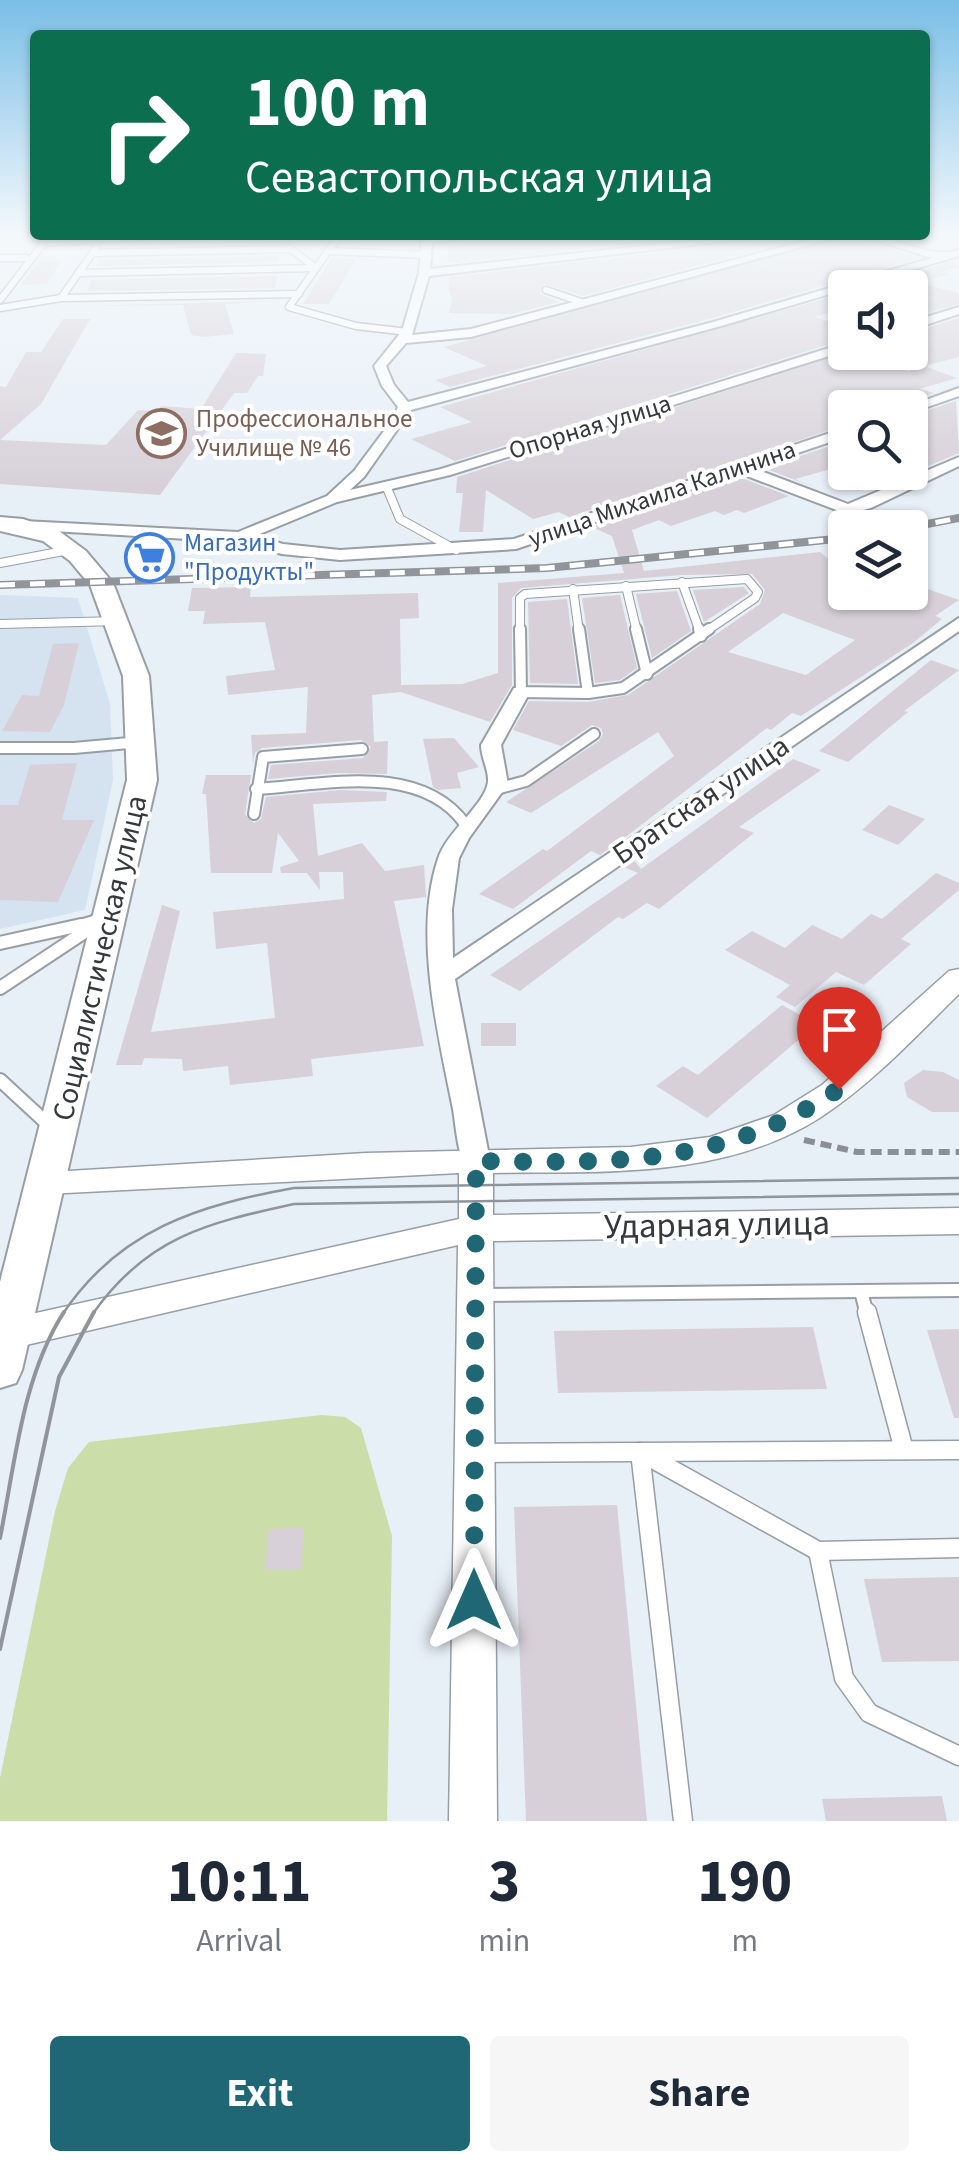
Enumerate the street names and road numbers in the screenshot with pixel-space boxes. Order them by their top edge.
street label: Опорная улица [504,385,676,469]
street label: улица Михаила Калинина [523,431,801,557]
street label: Братская улица [604,725,798,875]
street label: Социалистическая улица [42,791,158,1125]
street label: Ударная улица [604,1198,830,1252]

